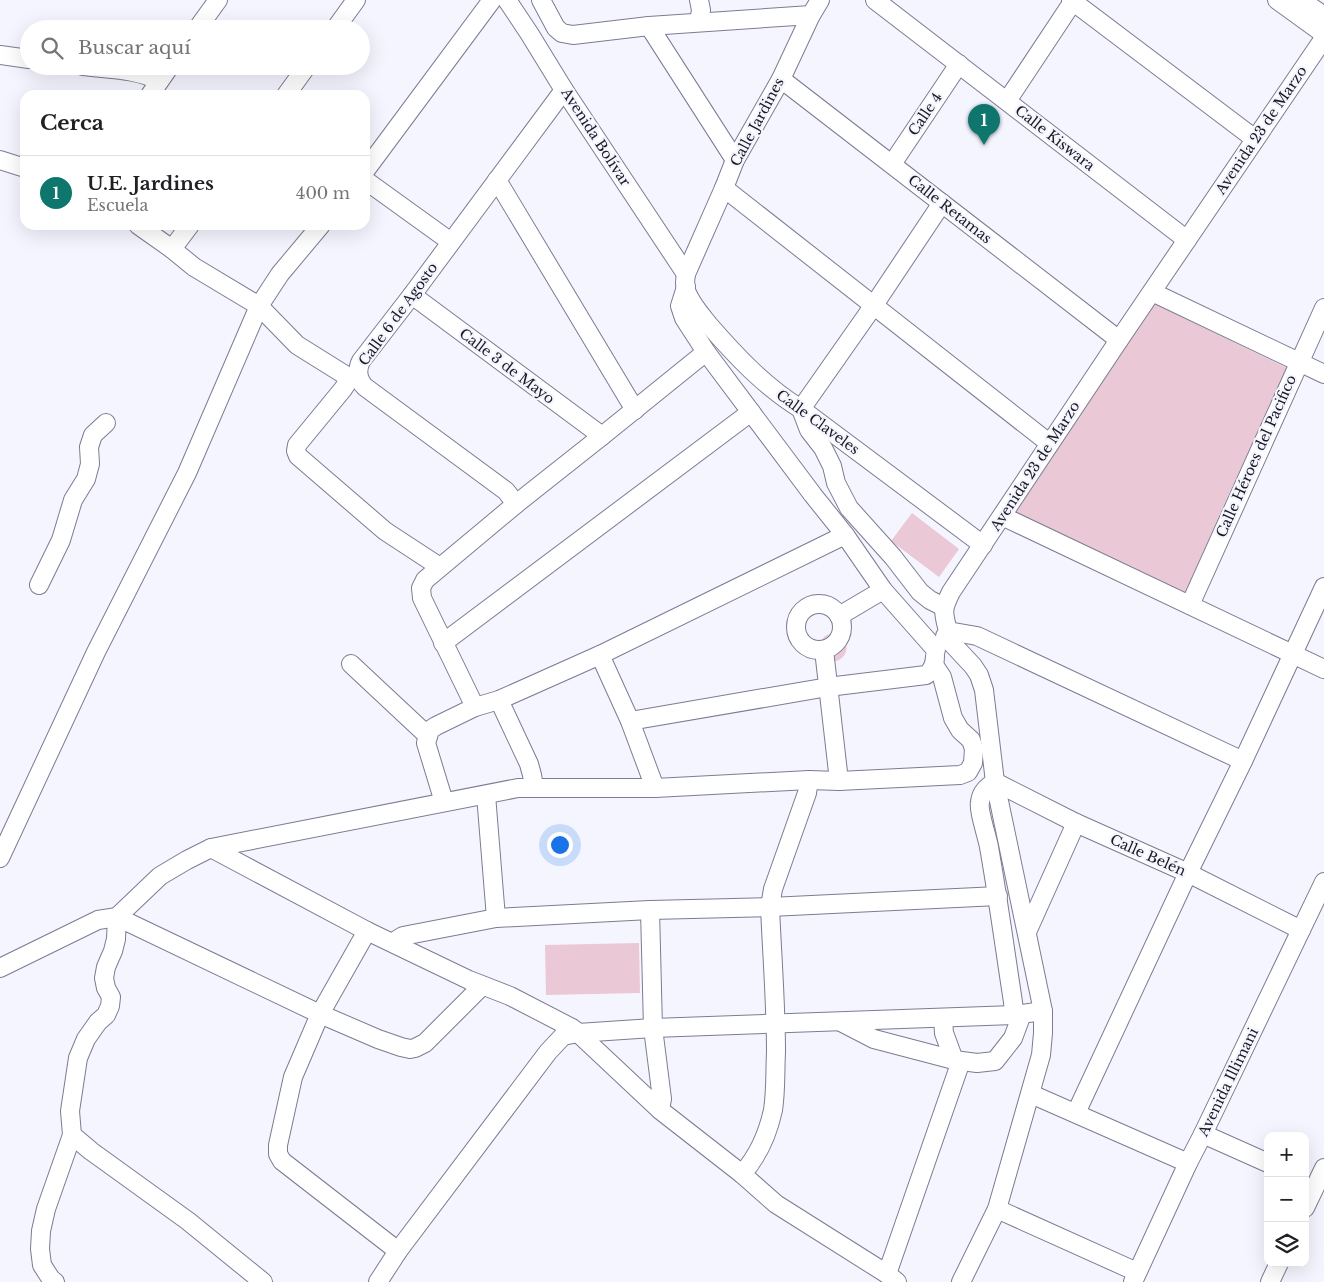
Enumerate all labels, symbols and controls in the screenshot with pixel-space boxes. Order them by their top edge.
search box [20,20,370,75]
icon: search [38,34,66,62]
text: Buscar aquí [78,36,191,59]
street label: Avenida 23 de Marzo [1211,62,1311,199]
street label: Calle Jardines [726,75,788,169]
street label: Avenida Bolívar [557,84,635,190]
street label: Calle 4 [904,89,946,139]
street label: Calle Kiswara [1012,101,1099,175]
pin: 1 [968,104,1000,145]
text: Cerca [40,110,104,136]
street label: Calle Retamas [905,171,995,247]
text: U.E. Jardines [87,172,214,195]
text: 1 [53,183,59,203]
text: 400 m [296,183,350,203]
text: Escuela [87,195,148,215]
street label: Calle 6 de Agosto [355,259,441,369]
street label: Calle 3 de Mayo [456,324,558,408]
street label: Calle Héroes del Pacifico [1212,372,1300,540]
street label: Calle Claveles [773,386,863,458]
street label: Avenida 23 de Marzo [986,398,1084,535]
street label: Calle Belén [1107,830,1189,880]
your location [547,832,573,858]
street label: Avenida Illimani [1193,1025,1262,1140]
map controls [1264,1132,1309,1267]
button: + [1264,1132,1309,1177]
button: − [1264,1177,1309,1222]
button: layers [1264,1222,1309,1267]

